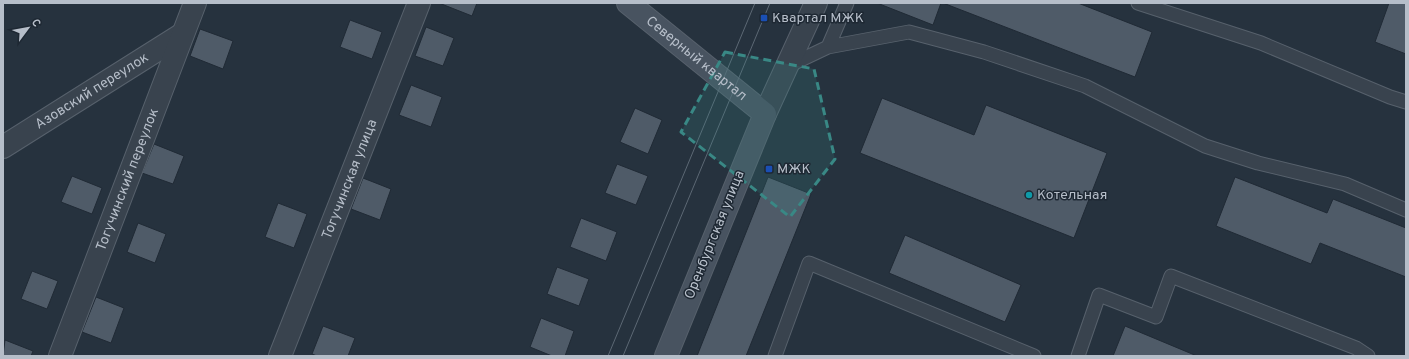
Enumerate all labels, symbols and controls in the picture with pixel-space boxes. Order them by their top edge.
north arrow [8,8,48,48]
place label: Квартал МЖК [772,10,864,27]
street label: Северный квартал [642,12,750,104]
marker: Квартал МЖК [759,13,769,23]
text: С [28,17,43,30]
street label: Азовский переулок [32,49,152,133]
street label: Тогучинский переулок [93,106,163,253]
street label: Тогучинская улица [318,117,381,242]
place label: МЖК [777,161,811,178]
marker: МЖК [764,164,774,174]
street label: Оренбургская улица [681,168,749,302]
place label: Котельная [1037,187,1107,204]
marker: Котельная [1024,190,1034,200]

